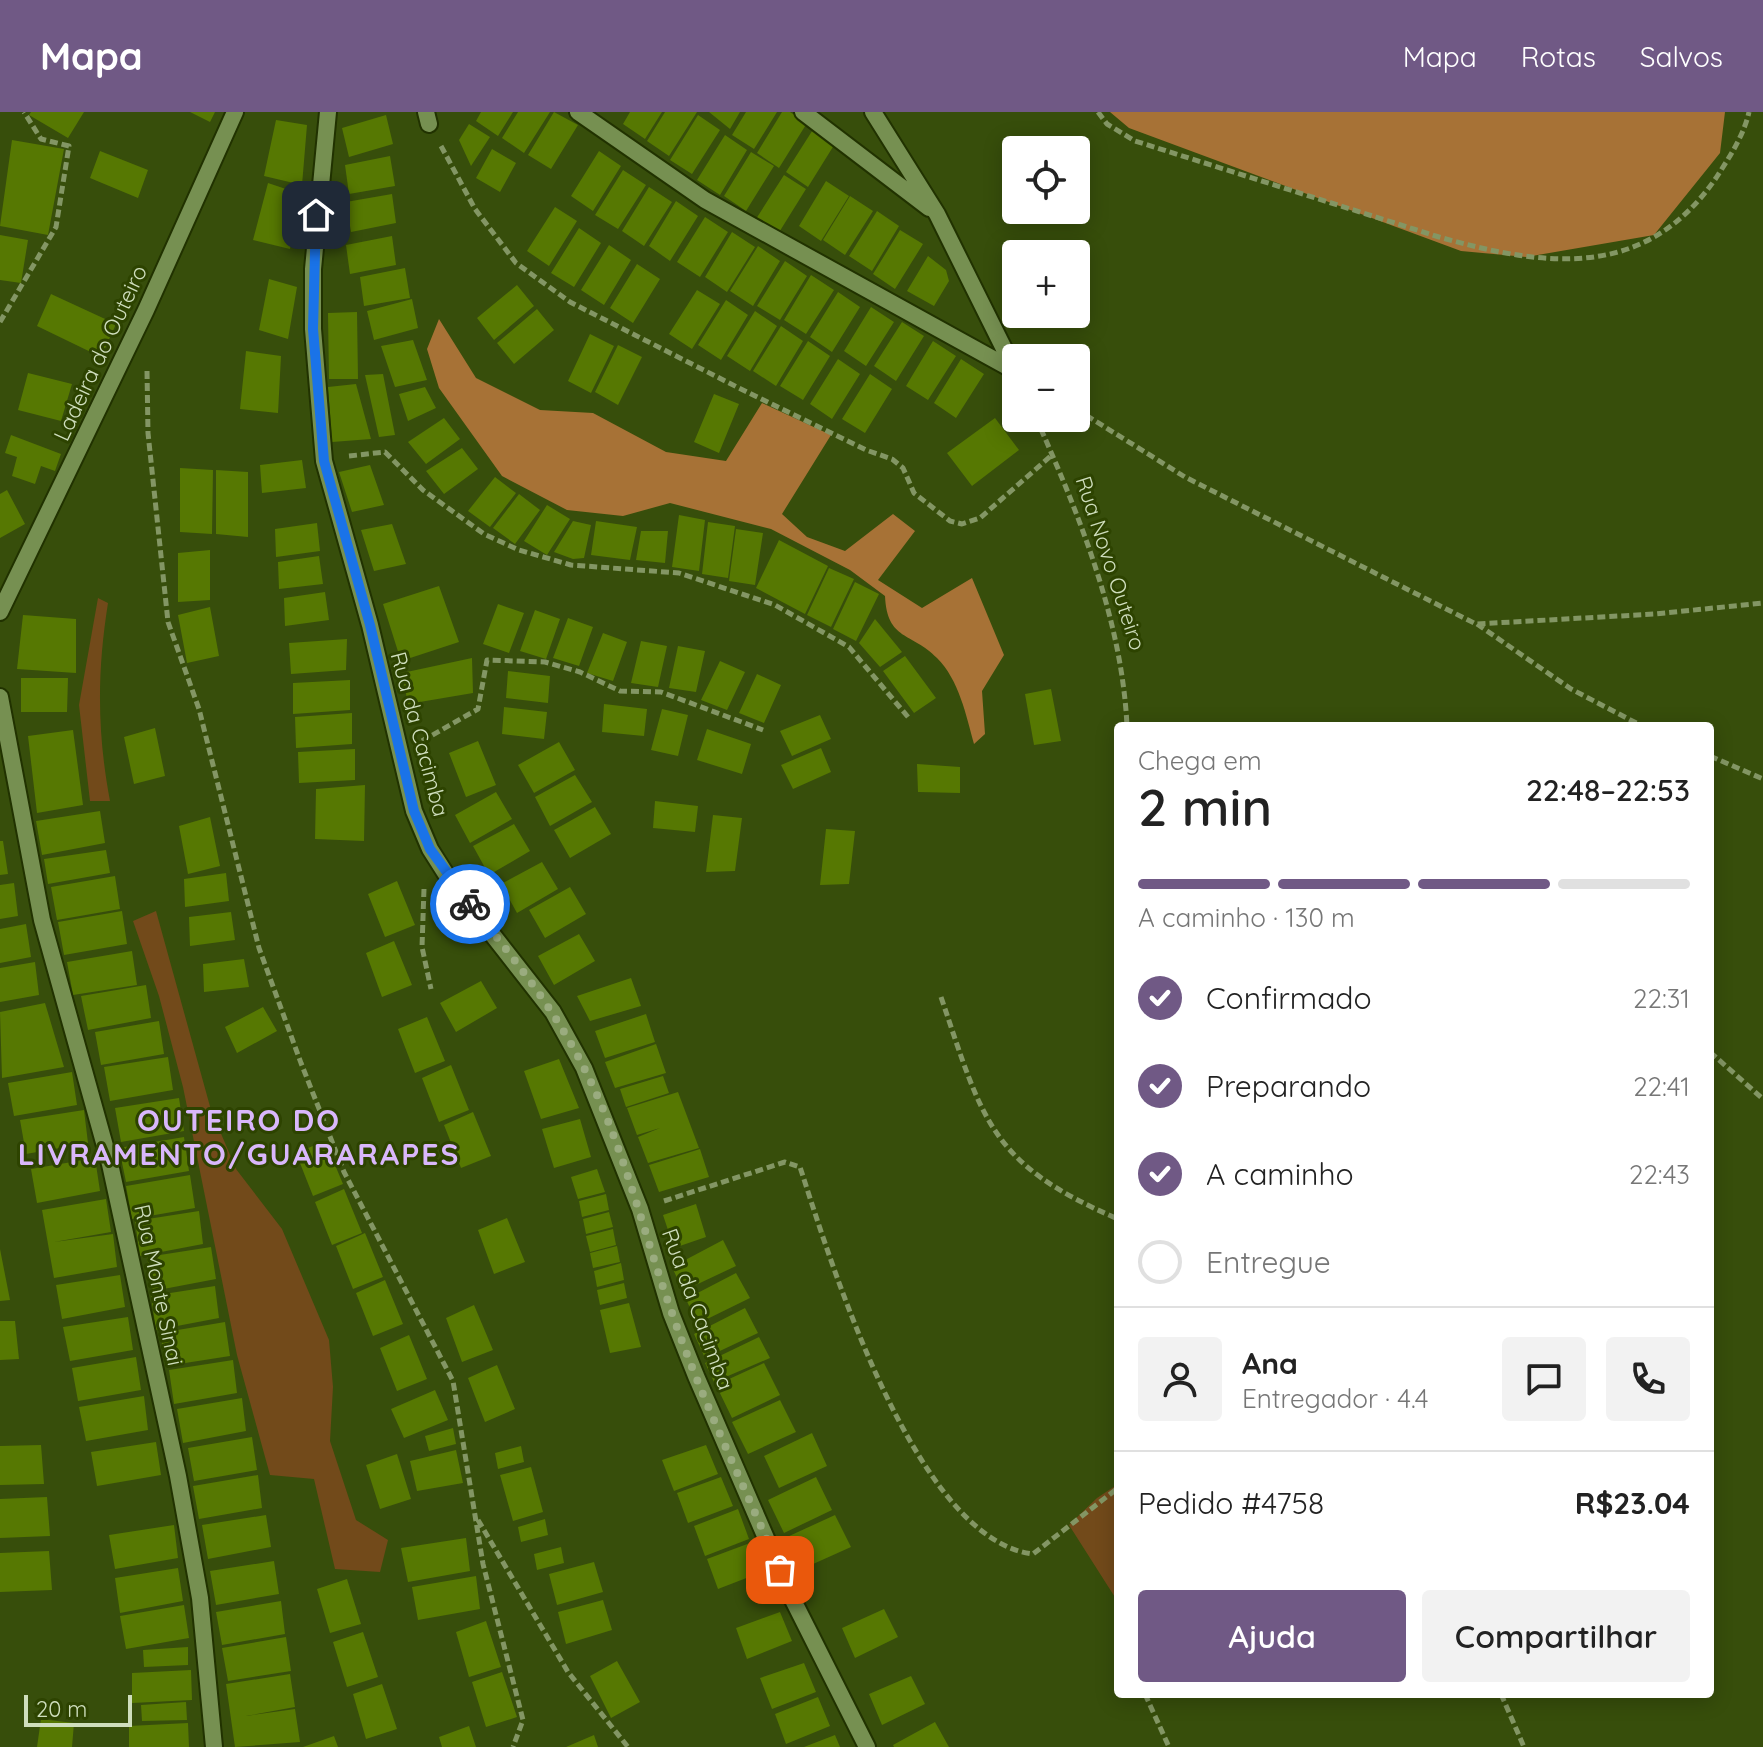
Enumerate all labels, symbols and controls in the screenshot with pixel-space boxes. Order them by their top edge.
text: Mapa [40,32,143,80]
text: Mapa [1403,39,1477,74]
text: Rotas [1521,39,1596,74]
text: Salvos [1640,39,1723,74]
map controls [1002,136,1090,432]
button: locate [1002,136,1090,224]
pin [282,181,350,249]
icon: home [294,193,338,237]
button: + [1002,240,1090,328]
street label: Ladeira do Outeiro [47,261,153,445]
button: − [1002,344,1090,432]
street label: Rua Novo Outeiro [1070,472,1152,654]
street label: Rua da Cacimba [385,648,455,820]
text: Chega em [1138,744,1262,777]
text: 22:48–22:53 [1526,771,1690,809]
text: 2 min [1138,774,1272,839]
courier [430,864,510,944]
icon: bike [448,882,492,926]
text: A caminho · 130 m [1138,901,1355,934]
icon: check [1138,976,1182,1020]
text: Confirmado [1206,979,1372,1017]
text: 22:31 [1633,982,1690,1015]
icon: check [1138,1064,1182,1108]
text: Preparando [1206,1067,1371,1105]
text: 22:41 [1633,1070,1690,1103]
district label: OUTEIRO DO LIVRAMENTO/GUARARAPES [18,1101,460,1173]
icon: check [1138,1152,1182,1196]
text: A caminho [1206,1155,1354,1193]
text: 22:43 [1629,1158,1690,1191]
street label: Rua Monte Sinai [128,1202,190,1368]
street label: Rua da Cacimba [656,1225,740,1393]
text: Entregue [1206,1243,1331,1281]
button: person [1138,1337,1222,1421]
button: chat [1502,1337,1586,1421]
button: phone [1606,1337,1690,1421]
text: Ana [1242,1344,1298,1382]
text: Entregador · 4.4 [1242,1382,1429,1415]
text: Pedido #4758 [1138,1484,1324,1522]
text: R$23.04 [1575,1484,1690,1522]
pin [746,1536,814,1604]
icon: bag [758,1548,802,1592]
button: Ajuda [1138,1590,1406,1682]
button: Compartilhar [1422,1590,1690,1682]
scale bar [24,1691,132,1727]
text: 20 m [36,1695,87,1723]

